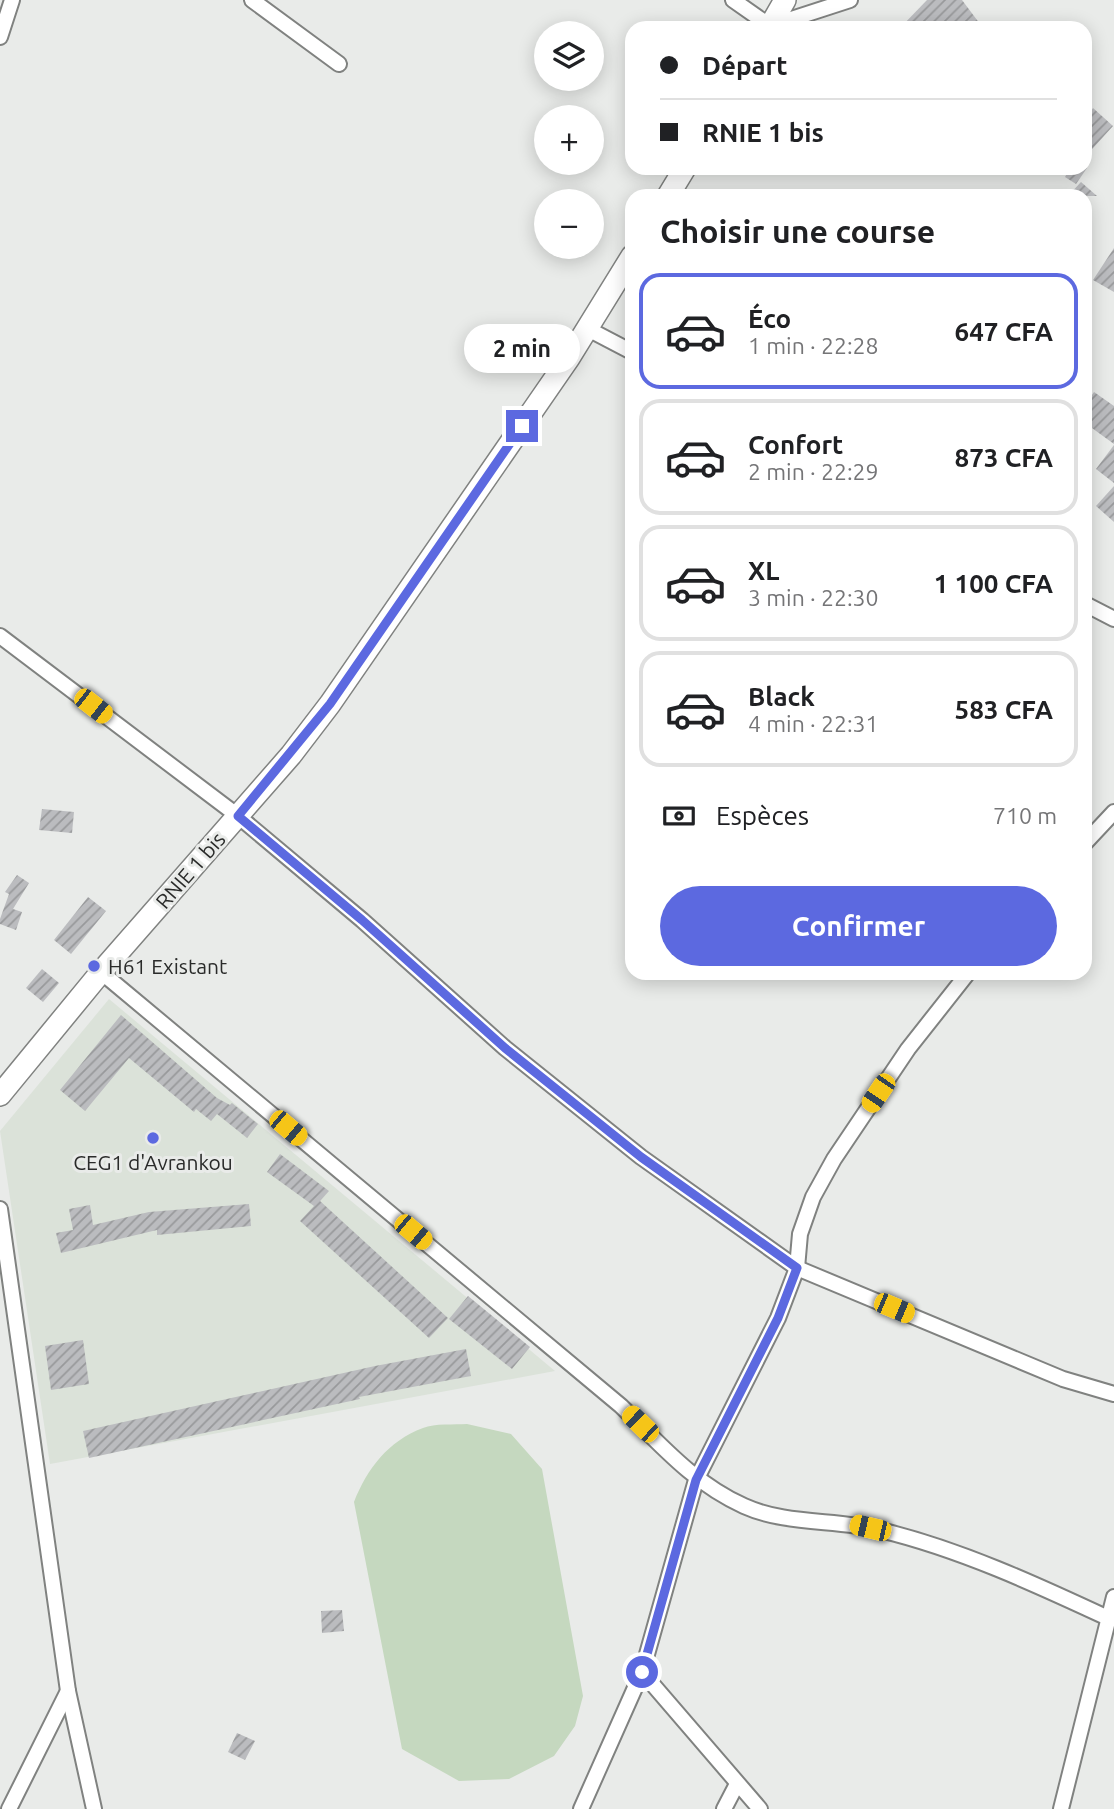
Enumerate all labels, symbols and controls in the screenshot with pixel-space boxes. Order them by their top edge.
map controls [534,21,604,259]
button: layers [534,21,604,91]
text: Départ [702,51,788,80]
button: + [534,105,604,175]
text: RNIE 1 bis [702,118,824,147]
button: − [534,189,604,259]
text: Choisir une course [660,213,935,249]
icon: car [664,300,727,363]
text: Éco [748,304,791,333]
text: 647 CFA [955,317,1053,346]
callout: 2 min [464,324,580,374]
text: 1 min · 22:28 [748,333,879,358]
text: 2 min [493,336,551,361]
route end [506,410,538,442]
icon: car [664,426,727,489]
text: Confort [748,430,843,459]
text: 873 CFA [955,443,1053,472]
text: 2 min · 22:29 [748,459,879,484]
icon: car [664,552,727,615]
text: XL [748,556,779,585]
text: 1 100 CFA [934,569,1053,598]
text: 3 min · 22:30 [748,585,879,610]
icon: car [664,678,727,741]
text: Black [748,682,815,711]
car [70,685,117,727]
text: 583 CFA [955,695,1053,724]
text: 4 min · 22:31 [748,711,879,736]
icon: cash [660,797,698,835]
text: Espèces [716,801,809,830]
text: 710 m [993,803,1057,828]
street label: RNIE 1 bis [150,827,230,913]
button: Confirmer [660,886,1057,966]
place label: H61 Existant [108,954,227,978]
marker: H61 Existant [86,958,102,974]
car [858,1070,899,1116]
car [266,1106,311,1150]
marker: CEG1 d'Avrankou [145,1130,161,1146]
place label: CEG1 d'Avrankou [73,1150,233,1174]
car [391,1210,436,1254]
car [871,1290,918,1326]
car [618,1402,663,1446]
car [848,1513,893,1543]
route start [626,1656,658,1688]

